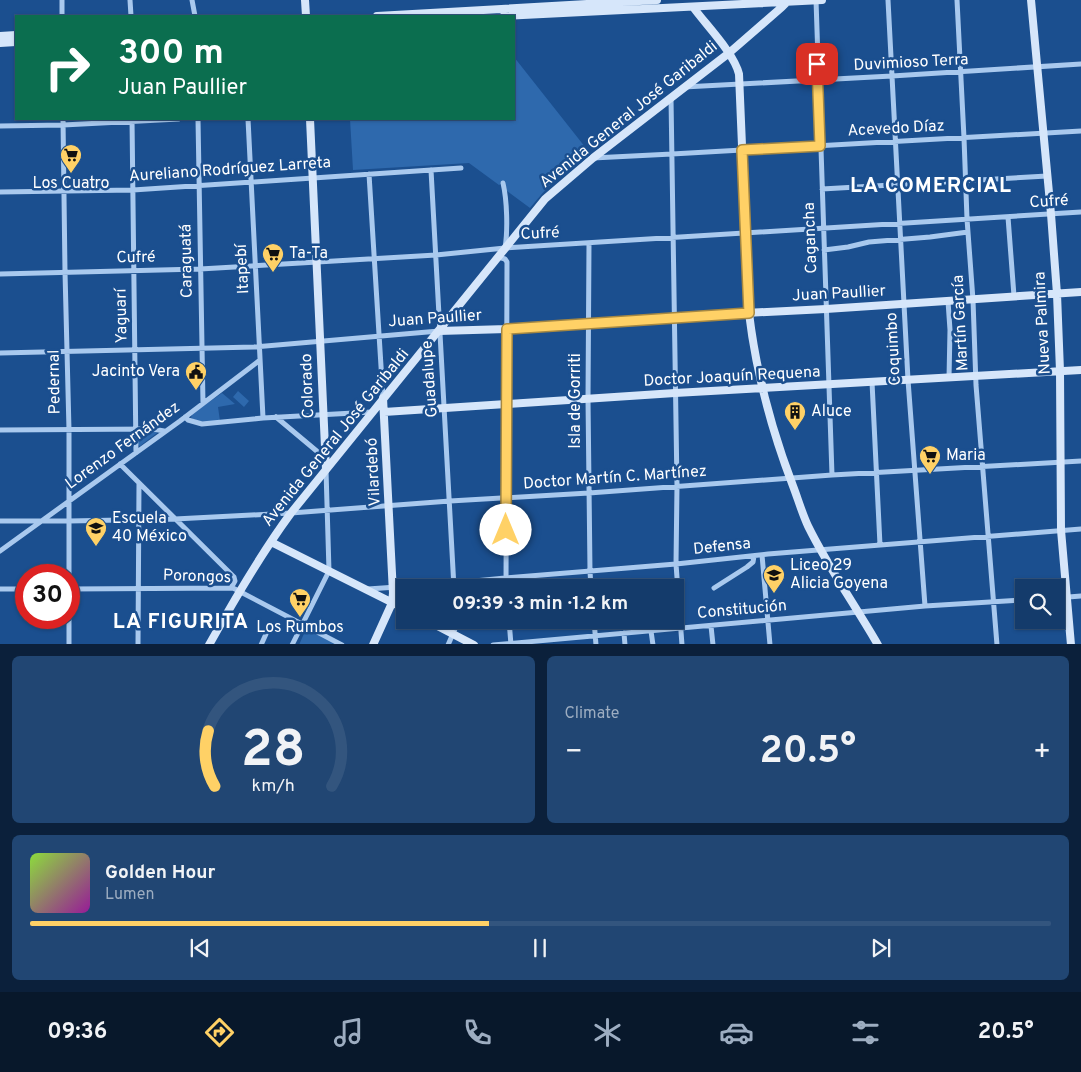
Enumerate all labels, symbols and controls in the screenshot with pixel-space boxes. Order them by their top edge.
text: 300 m [118,32,224,76]
icon: right [35,35,100,100]
street label: Avenida General José Garibaldi [536,37,722,193]
pin [796,43,838,85]
icon: arrive [803,50,831,78]
street label: Duvimioso Terra [853,50,969,76]
text: Juan Paullier [118,75,247,102]
street label: Acevedo Díaz [847,116,945,142]
supermarket icon: Los Cuatro [59,143,83,174]
street label: Aureliano Rodríguez Larreta [128,153,332,187]
district label: LA COMERCIAL [850,173,1012,200]
place label: Los Cuatro [33,174,109,194]
street label: Cufré [1029,191,1069,213]
street label: Cagancha [800,202,822,274]
street label: Cufré [520,223,560,245]
street label: Caraguatá [176,224,198,298]
street label: Itapebí [232,242,254,294]
supermarket icon: Ta-Ta [261,242,285,273]
place label: Ta-Ta [289,244,328,264]
street label: Cufré [116,248,156,268]
street label: Nueva Palmira [1030,271,1056,375]
street label: Martín García [948,274,974,372]
street label: Juan Paullier [792,282,886,306]
street label: Yaguarí [111,286,132,344]
street label: Juan Paullier [387,306,483,332]
street label: Coquimbo [882,312,906,386]
street label: Guadalupe [417,340,443,418]
street label: Avenida General José Garibaldi [258,345,414,531]
street label: Pedernal [44,350,66,414]
street label: Colorado [297,353,319,419]
street label: Isla de Gorriti [566,353,586,449]
public building icon: Jacinto Vera [184,360,208,391]
place label: Jacinto Vera [92,362,180,382]
street label: Doctor Joaquín Requena [643,362,821,392]
street label: Lorenzo Fernández [62,398,184,494]
building icon: Aluce [783,400,807,431]
place label: Aluce [811,402,852,422]
street label: Vilardebó [362,437,386,507]
supermarket icon: Maria [918,444,942,475]
place label: Maria [946,446,986,466]
street label: Doctor Martín C. Martínez [523,462,707,494]
position arrow [479,503,531,555]
place label: Escuela 40 México [112,509,187,547]
school or university icon: Escuela 40 México [84,516,108,547]
street label: Defensa [692,534,752,560]
place label: Liceo 29 Alicia Goyena [790,556,888,594]
school or university icon: Liceo 29 Alicia Goyena [762,563,786,594]
speed limit sign: 30 [15,564,80,629]
street label: Porongos [163,566,231,588]
map controls [1015,579,1065,629]
button: search [1015,579,1065,629]
supermarket icon: Los Rumbos [288,587,312,618]
text: 09:39 · 3 min · 1.2 km [452,592,628,616]
street label: Constitución [696,596,788,624]
district label: LA FIGURITA [113,609,249,636]
place label: Los Rumbos [256,618,344,638]
text: Climate [565,704,619,724]
text: 28 [241,719,306,785]
text: 20.5° [760,728,856,777]
text: − [565,735,583,771]
text: + [1033,735,1051,771]
text: km/h [252,775,295,798]
text: Golden Hour [105,861,216,885]
text: Lumen [105,885,155,905]
icon: previous [186,934,214,962]
icon: pause [526,934,554,962]
icon: next [867,934,895,962]
icon: directions [202,1015,237,1050]
icon: music [331,1015,366,1050]
icon: phone [460,1015,495,1050]
icon: climate [590,1015,625,1050]
icon: car [719,1015,754,1050]
icon: filters [848,1015,883,1050]
text: 09:36 [47,1019,107,1046]
text: 20.5° [978,1019,1034,1046]

